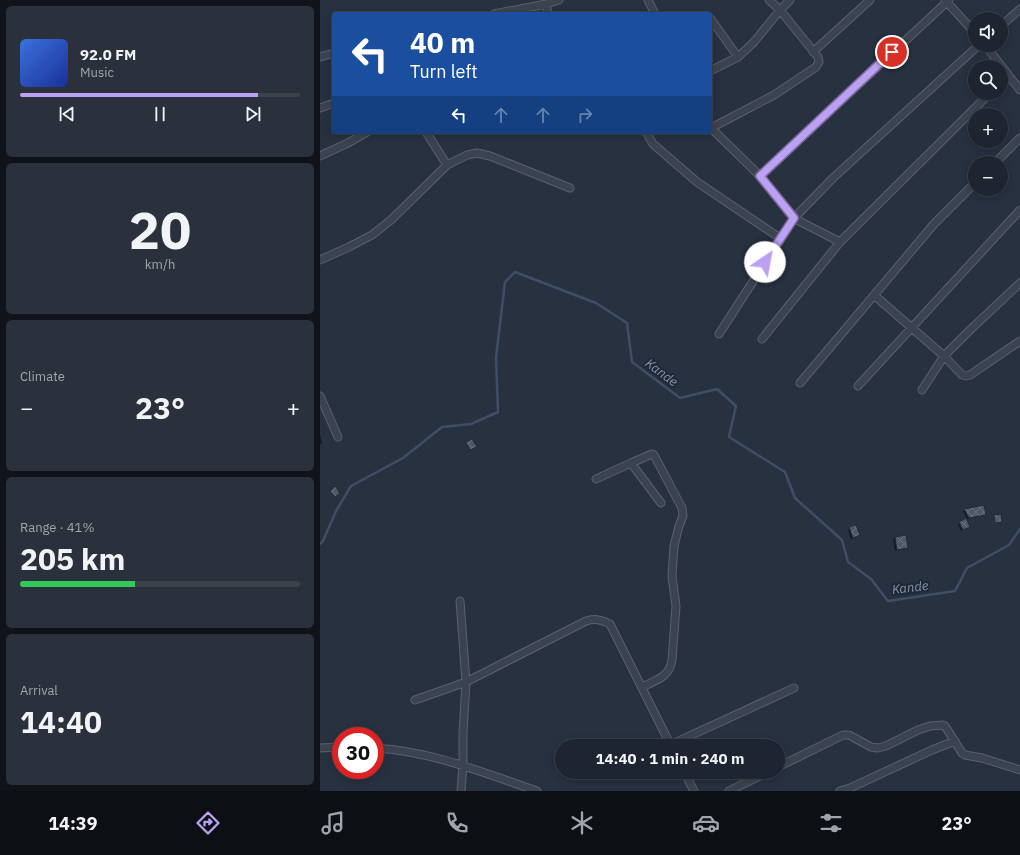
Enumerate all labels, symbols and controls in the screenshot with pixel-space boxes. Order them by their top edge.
map controls [968,12,1008,196]
button: sound [968,12,1008,52]
text: 40 m [410,24,475,61]
icon: left [344,28,396,80]
pin [875,35,909,69]
icon: arrive [881,41,903,63]
text: 92.0 FM [80,45,136,64]
text: Turn left [410,60,478,83]
button: search [968,60,1008,100]
text: Music [80,64,114,81]
icon: previous [56,103,78,125]
icon: pause [149,103,171,125]
icon: next [242,103,264,125]
icon: left [448,104,470,126]
icon: ahead [490,104,512,126]
icon: ahead [532,104,554,126]
icon: right [574,104,596,126]
button: + [968,108,1008,148]
button: − [968,156,1008,196]
text: 20 [129,196,191,263]
position arrow [744,241,786,283]
text: km/h [145,256,175,273]
water label: Kande [642,355,682,390]
text: Climate [20,368,65,385]
text: 23° [135,388,185,427]
text: − [20,393,33,422]
text: + [287,393,300,422]
text: Range · 41% [20,519,94,536]
text: 205 km [20,539,125,578]
water label: Kande [891,577,930,598]
text: Arrival [20,682,58,699]
text: 14:40 [20,702,102,741]
speed limit sign: 30 [332,727,384,779]
text: 14:40 · 1 min · 240 m [596,749,744,768]
icon: directions [194,809,222,837]
icon: music [319,809,347,837]
icon: phone [443,809,471,837]
icon: climate [568,809,596,837]
icon: car [692,809,720,837]
icon: filters [817,809,845,837]
text: 14:39 [48,812,97,835]
text: 23° [942,812,972,835]

